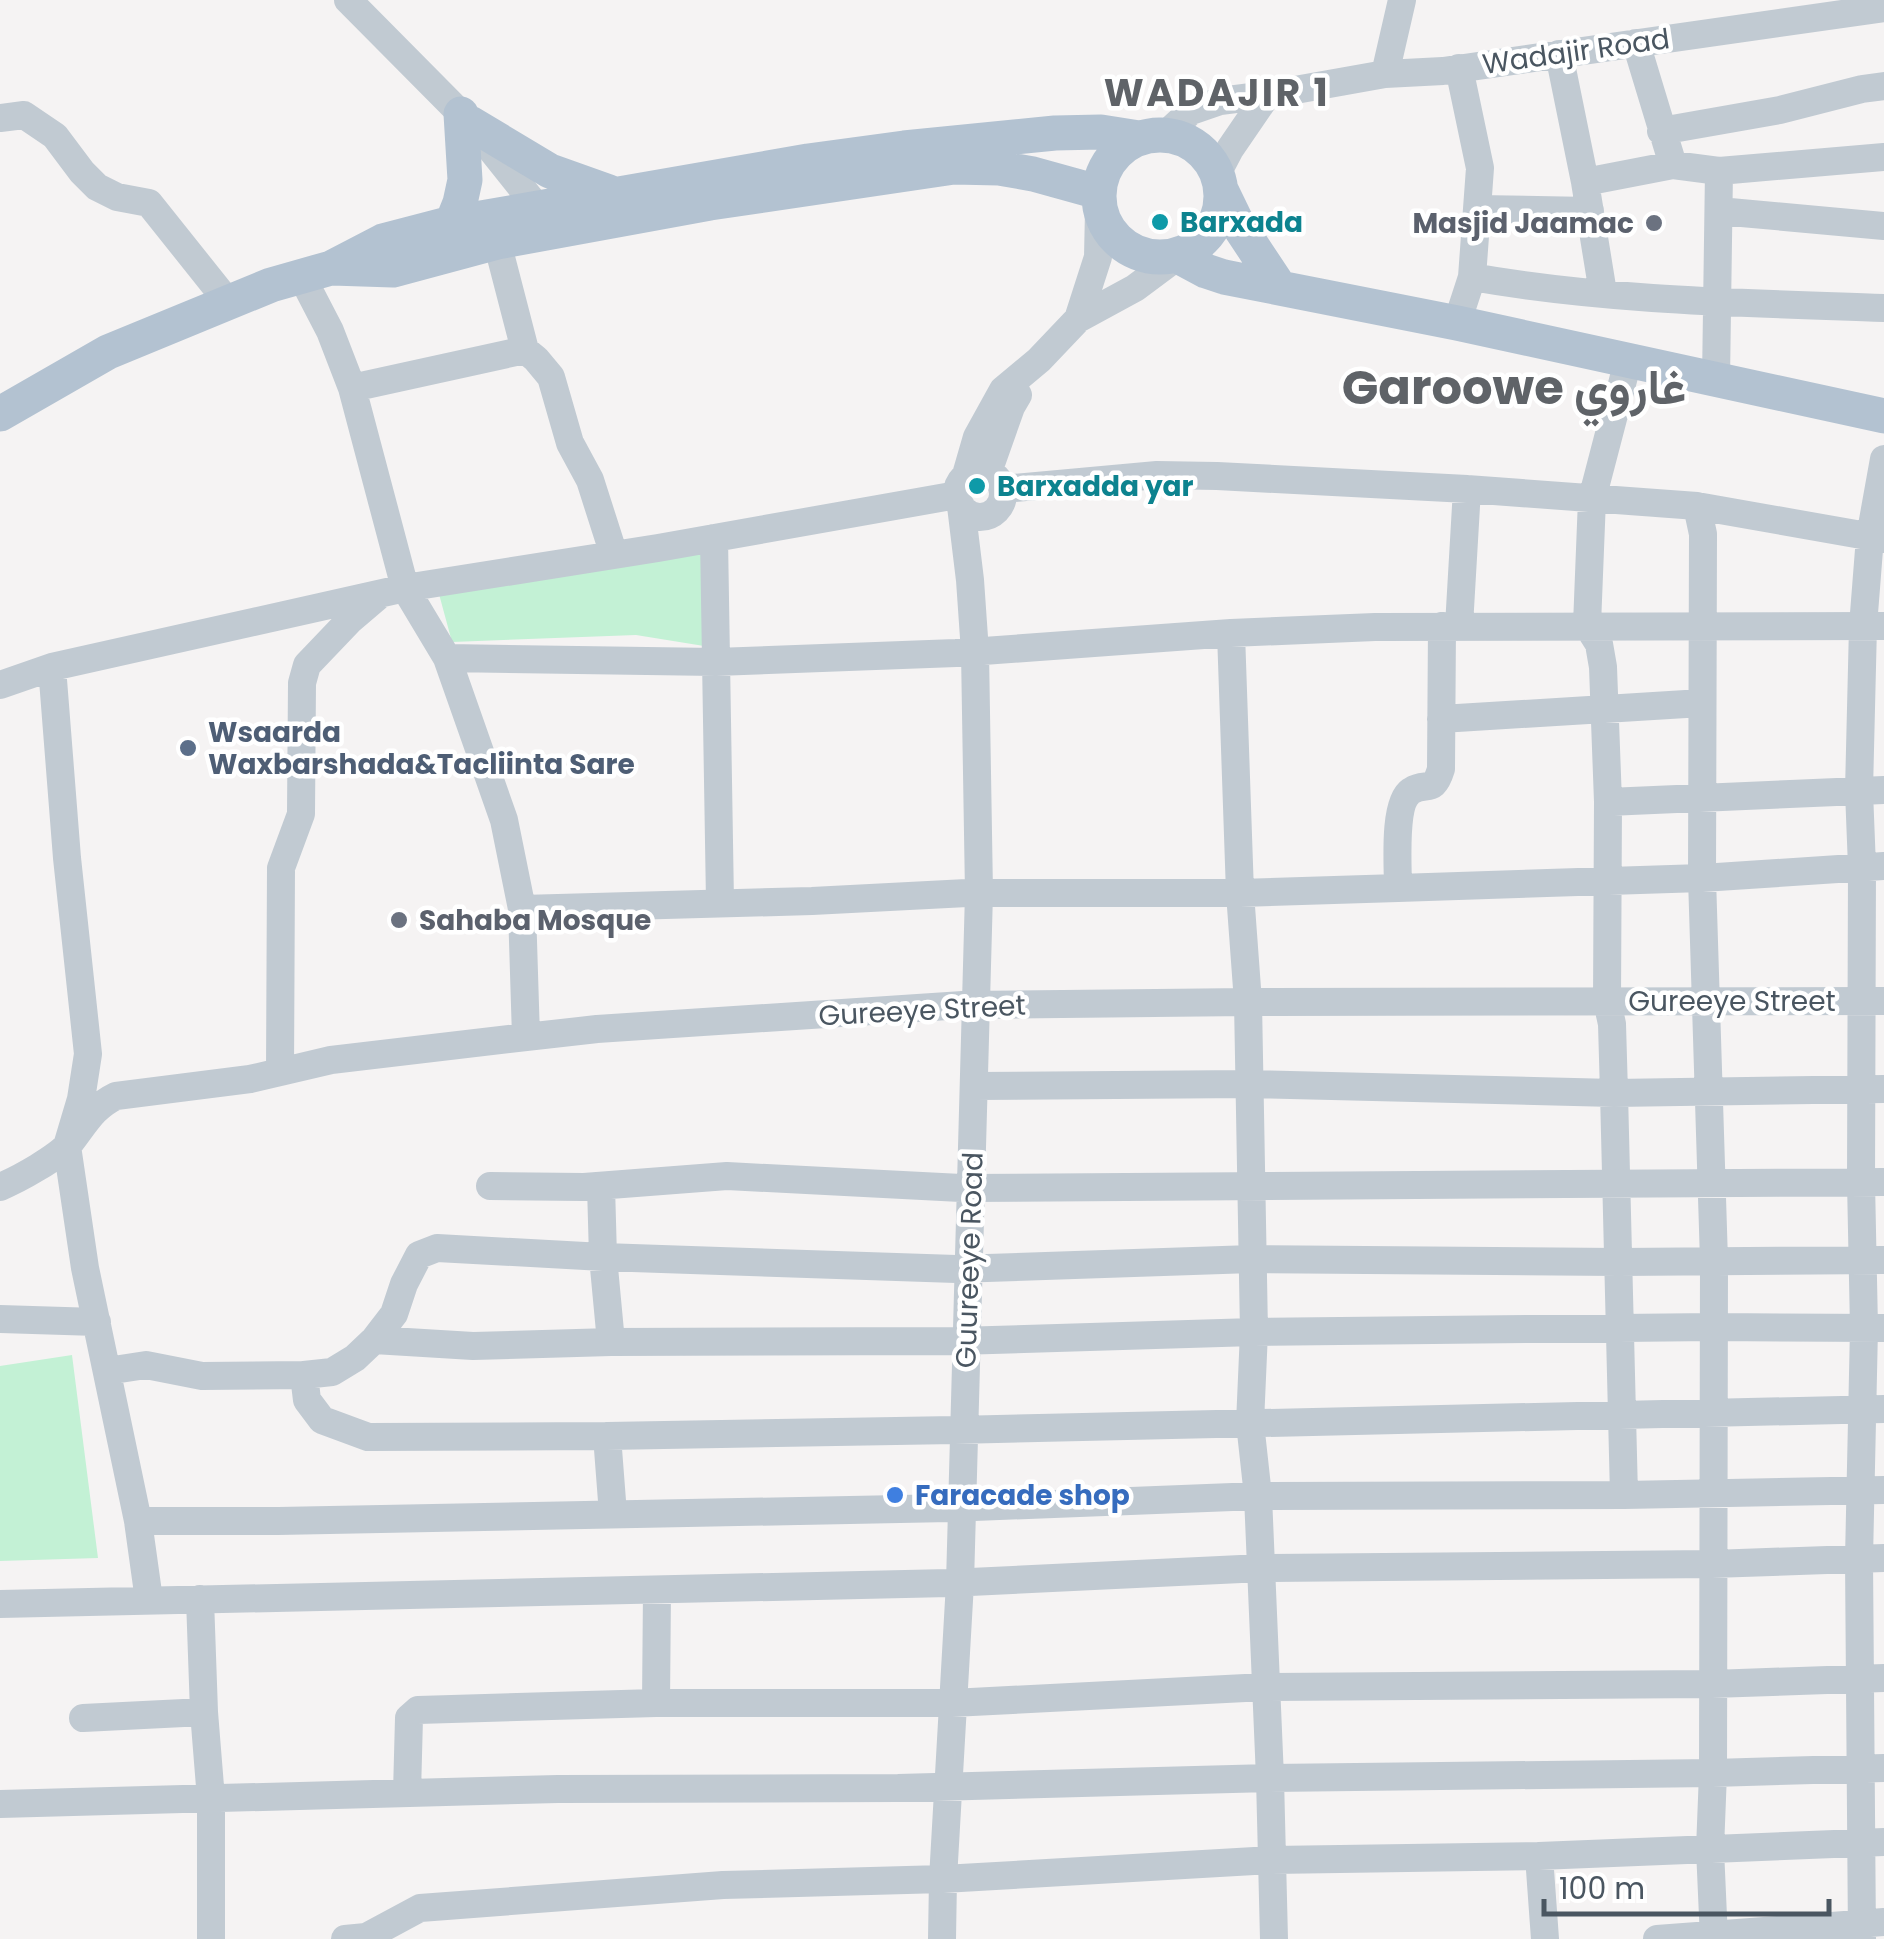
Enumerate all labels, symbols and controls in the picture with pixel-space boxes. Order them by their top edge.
street label: Wadajir Road [1480,19,1672,84]
district label: WADAJIR 1 [1104,66,1330,119]
place label: Barxada [1180,203,1303,242]
place label: Masjid Jaamac [1412,204,1634,243]
marker: Barxada [1149,211,1171,233]
marker: Masjid Jaamac [1643,212,1665,234]
district label: Garoowe غاروي [1342,354,1686,427]
place label: Barxadda yar [997,467,1194,506]
marker: Barxadda yar [966,475,988,497]
place label: Wsaarda Waxbarshada&Tacliinta Sare [208,713,635,784]
marker: Wsaarda Waxbarshada&Tacliinta Sare [177,737,199,759]
place label: Sahaba Mosque [419,901,651,940]
marker: Sahaba Mosque [388,909,410,931]
street label: Gureeye Street [1628,982,1836,1021]
street label: Gureeye Street [817,986,1027,1035]
street label: Guureeye Road [946,1151,993,1369]
place label: Faracade shop [915,1476,1130,1515]
marker: Faracade shop [884,1484,906,1506]
scale bar [1544,1854,1829,1916]
text: 100 m [1559,1867,1645,1910]

